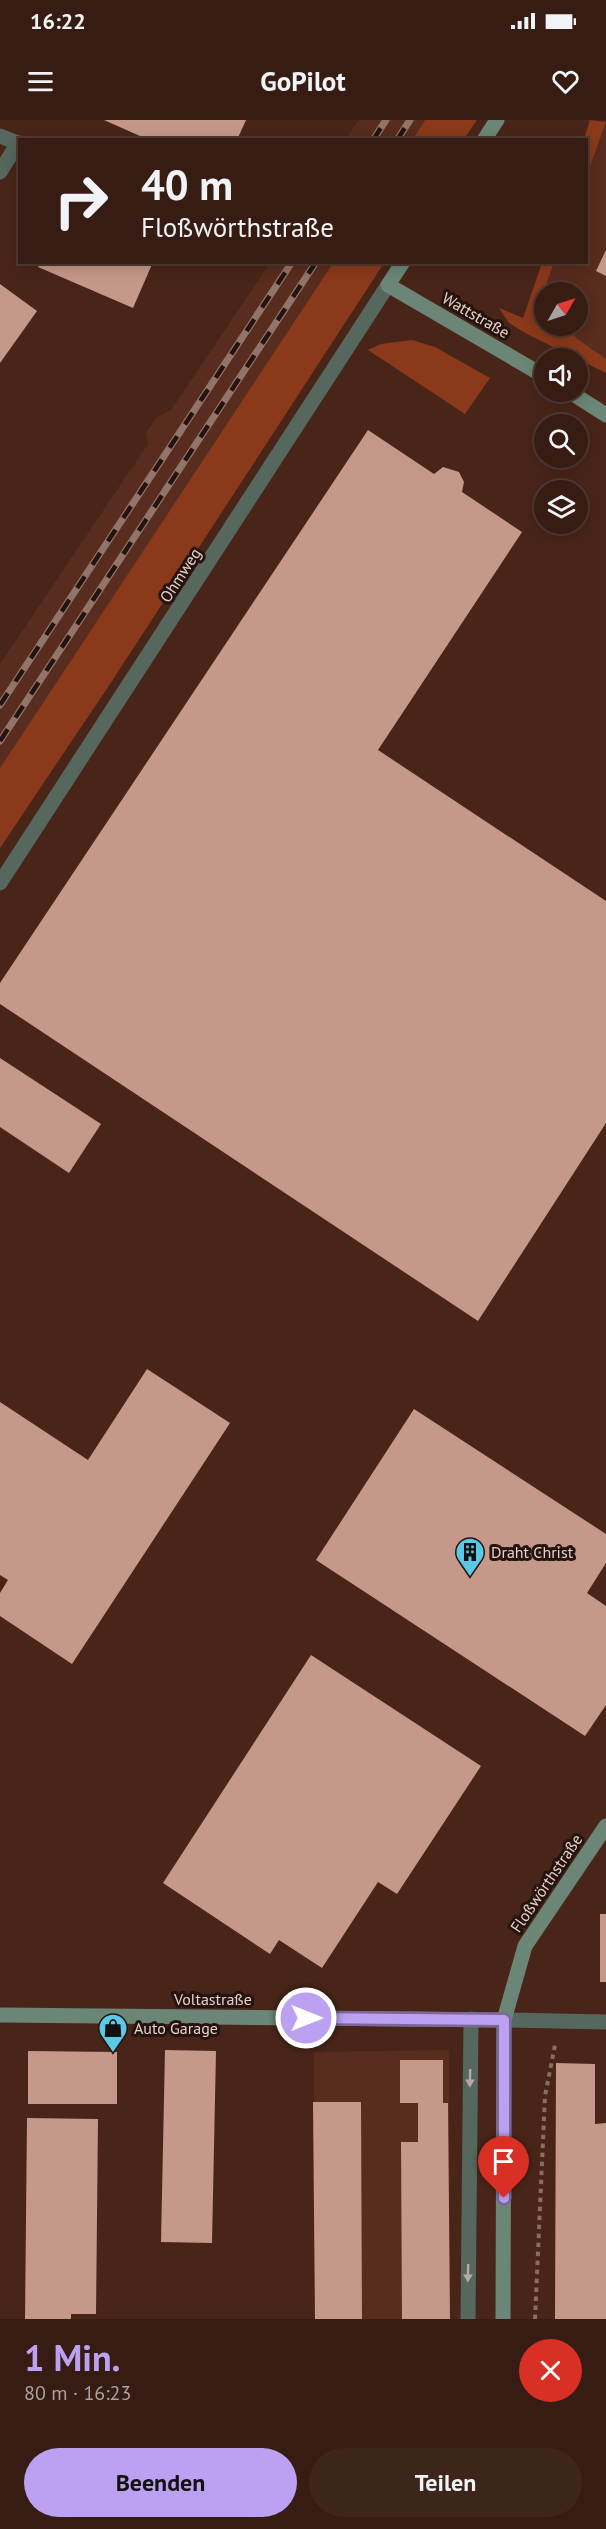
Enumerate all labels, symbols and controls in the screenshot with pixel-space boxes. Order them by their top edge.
text: 16:22 [30,7,86,35]
text: GoPilot [260,64,346,98]
icon: menu [24,65,57,98]
icon: heart [549,65,582,98]
text: 40 m [141,157,233,212]
icon: right [42,162,120,240]
text: Floßwörthstraße [141,210,334,244]
north arrow [534,282,588,336]
map controls [534,282,588,534]
street label: Wattstraße [439,288,513,342]
button: sound [534,348,588,402]
button: search [534,414,588,468]
button: layers [534,480,588,534]
street label: Ohmweg [155,544,205,606]
building icon: Draht Christ [454,1536,486,1578]
place label: Draht Christ [491,1542,574,1562]
street label: Floßwörthstraße [506,1830,586,1936]
position arrow [274,1986,338,2050]
street label: Voltastraße [173,1989,252,2009]
shop icon: Auto Garage [97,2012,129,2054]
place label: Auto Garage [134,2018,218,2038]
one-way arrow [465,2068,475,2087]
pin [478,2136,529,2198]
icon: arrive [487,2145,520,2178]
one-way arrow [463,2263,473,2282]
text: 1 Min. [24,2334,120,2381]
button: close [519,2339,582,2402]
text: 80 m · 16:23 [24,2380,131,2406]
button: Beenden [24,2448,297,2517]
button: Teilen [309,2448,582,2517]

